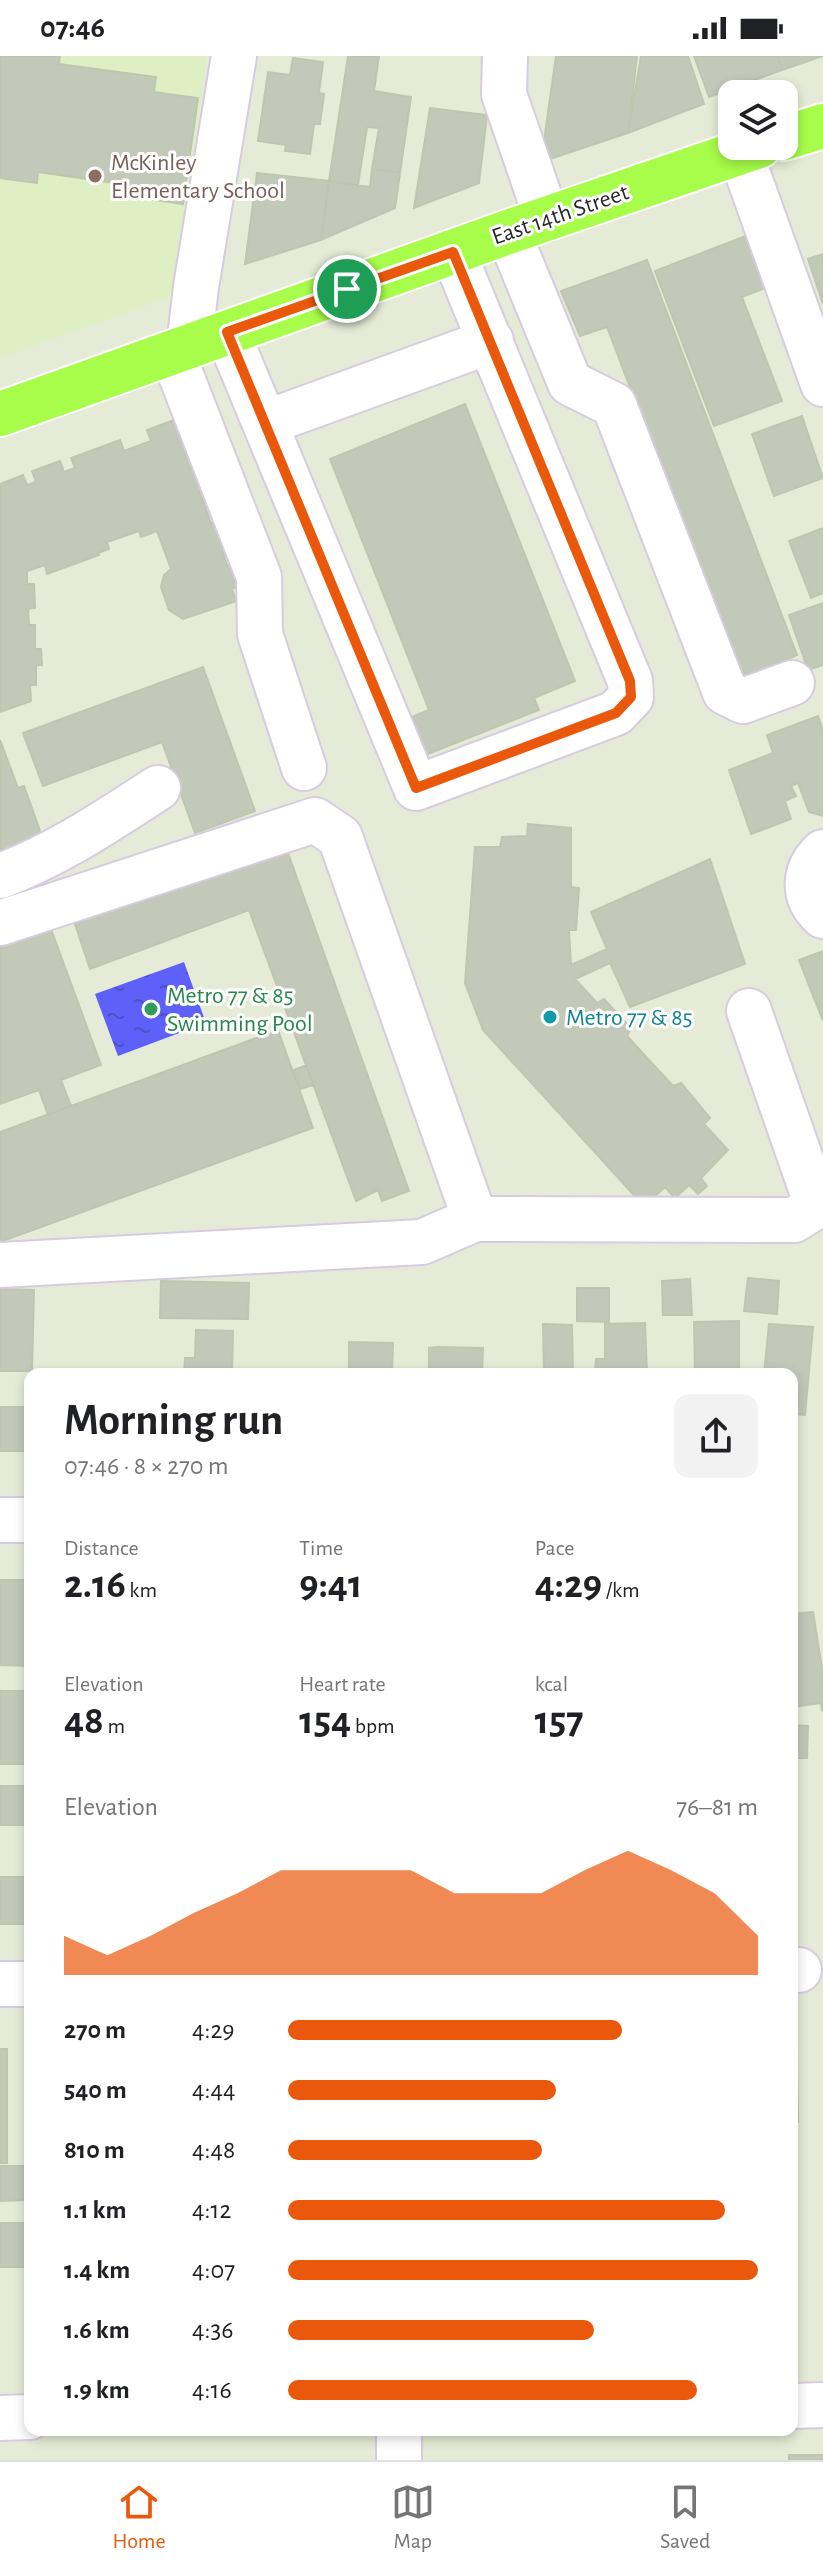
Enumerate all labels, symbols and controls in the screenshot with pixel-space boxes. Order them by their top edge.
text: 07:46 [40,13,105,43]
map controls [718,80,798,160]
button: layers [718,80,798,160]
place label: McKinley Elementary School [111,151,285,203]
marker: McKinley Elementary School [86,167,104,185]
street label: East 14th Street [489,180,632,250]
pin [313,255,381,323]
icon: arrive [325,267,369,311]
place label: Metro 77 & 85 Swimming Pool [167,984,313,1036]
marker: Metro 77 & 85 Swimming Pool [142,1000,160,1018]
place label: Metro 77 & 85 [566,1006,693,1030]
marker: Metro 77 & 85 [541,1008,559,1026]
button: share [674,1394,758,1478]
text: Morning run [64,1399,283,1443]
text: 07:46 · 8 × 270 m [64,1453,229,1479]
text: Distance [64,1537,139,1559]
text: Time [299,1537,343,1559]
text: Pace [535,1537,574,1559]
text: 2.16 [64,1565,126,1605]
text: 9:41 [299,1565,362,1605]
text: 4:29 [535,1565,602,1605]
text: km [126,1579,157,1601]
text: /km [602,1579,640,1601]
text: Elevation [64,1673,144,1695]
text: Heart rate [299,1673,386,1695]
text: kcal [535,1673,568,1695]
text: 48 [64,1701,104,1741]
text: 154 [299,1701,351,1741]
text: 157 [535,1701,584,1741]
text: m [104,1715,125,1737]
text: bpm [351,1715,395,1737]
text: Elevation [64,1794,158,1820]
text: 76–81 m [676,1794,758,1820]
text: 270 m [64,2017,126,2043]
text: 4:29 [192,2017,235,2043]
text: 540 m [64,2077,127,2103]
text: 4:44 [192,2077,235,2103]
text: 810 m [64,2137,125,2163]
text: 4:48 [192,2137,235,2163]
text: 1.1 km [64,2197,126,2223]
text: 4:12 [192,2197,231,2223]
text: 1.4 km [64,2257,130,2283]
text: 4:07 [192,2257,235,2283]
text: 1.6 km [64,2317,130,2343]
text: 4:36 [192,2317,233,2343]
text: 1.9 km [64,2377,130,2403]
text: 4:16 [192,2377,232,2403]
tab: Home [113,2480,166,2554]
tab: Map [391,2480,435,2554]
tab: Saved [660,2480,710,2554]

